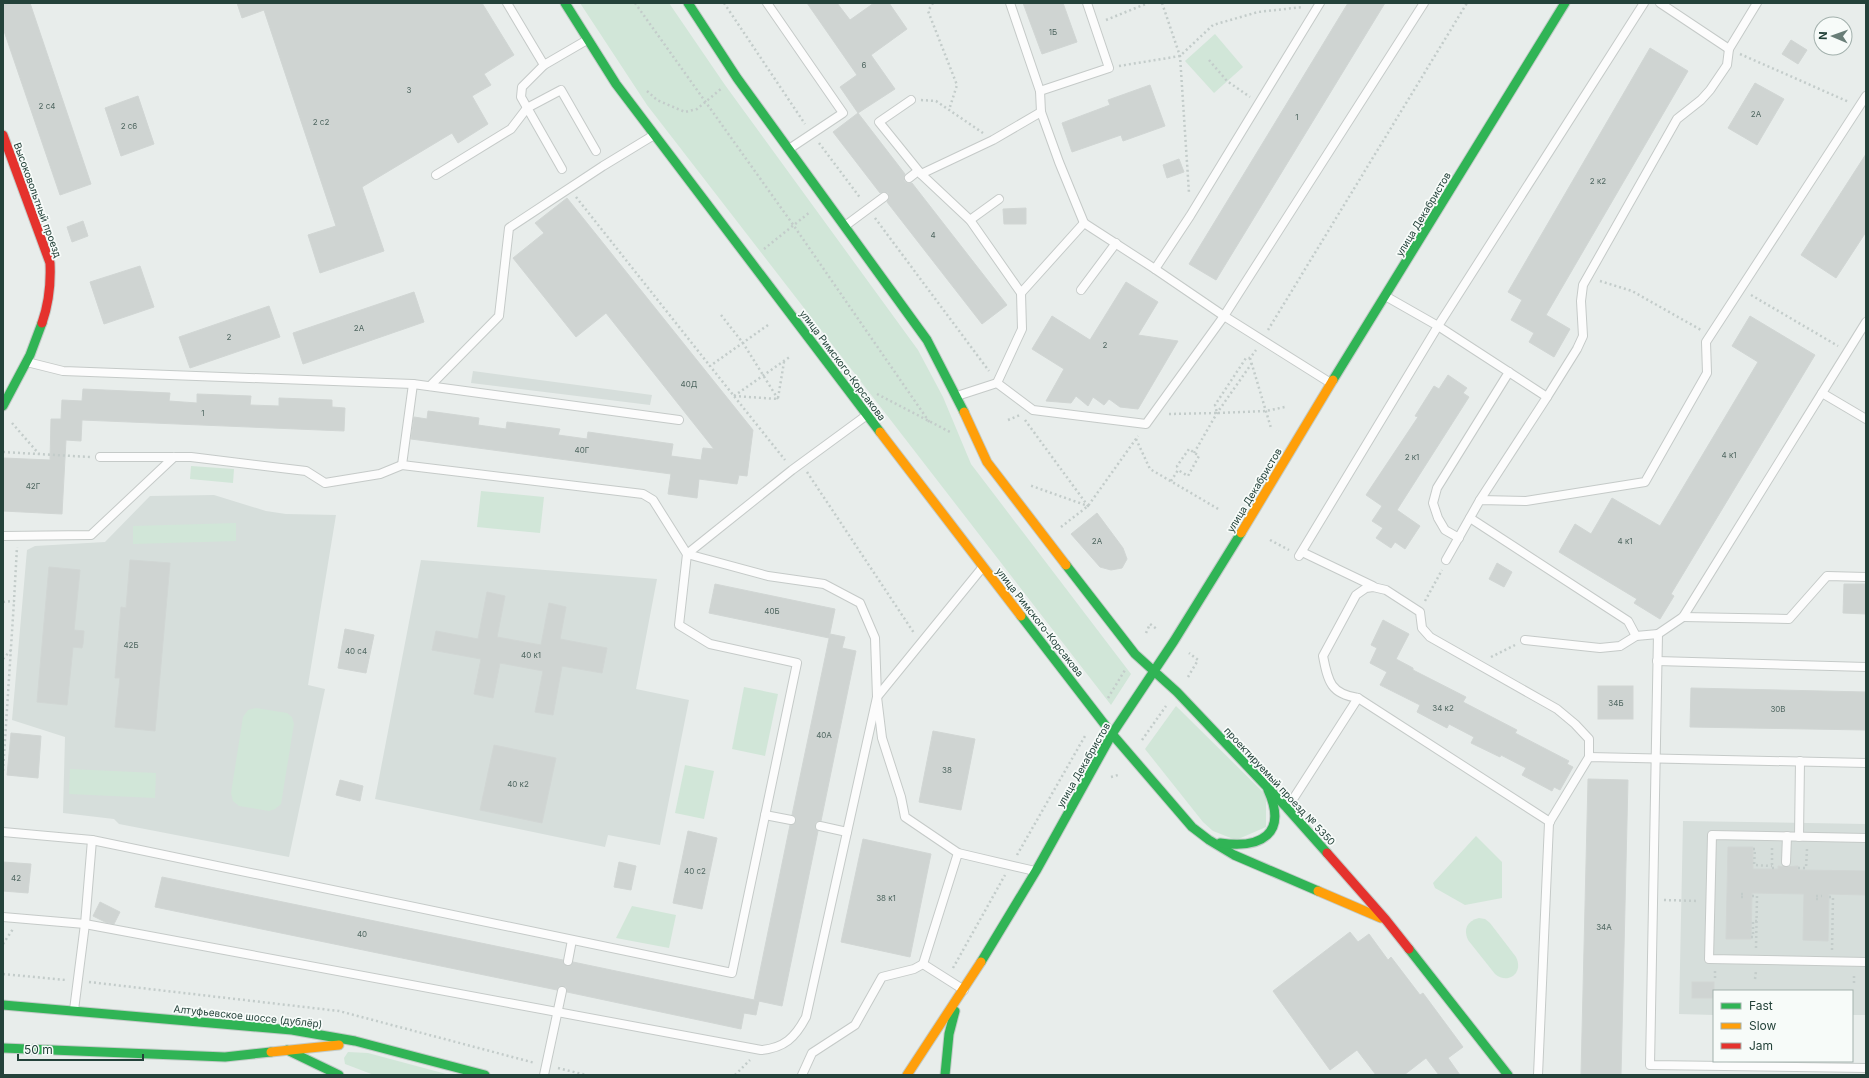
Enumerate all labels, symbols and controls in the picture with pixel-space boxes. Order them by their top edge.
north arrow [1813,16,1853,56]
house number: 1Б [1049,27,1057,37]
text: N [1816,31,1830,40]
house number: 6 [862,60,867,70]
house number: 3 [407,85,412,95]
house number: 2 c4 [39,101,55,111]
house number: 2А [1751,109,1762,119]
house number: 1 [1295,112,1299,122]
house number: 2 с2 [313,117,329,127]
house number: 2 с6 [121,121,137,131]
street label: Высоковольтный проезд [12,141,64,259]
street label: улица Декабристов [1393,169,1453,258]
house number: 2 к2 [1590,176,1606,186]
house number: 4 [930,230,936,240]
street label: улица Римского-Корсакова [798,307,888,423]
house number: 2А [354,323,365,333]
house number: 2 [227,332,232,342]
house number: 2 [1103,340,1108,350]
house number: 40Д [681,379,698,389]
house number: 1 [201,408,205,418]
house number: 40Г [575,445,590,455]
street label: улица Декабристов [1224,445,1284,534]
house number: 4 к1 [1721,450,1737,460]
house number: 2 к1 [1405,452,1419,462]
house number: 42Г [26,481,41,491]
house number: 2А [1092,536,1103,546]
house number: 4 к1 [1617,536,1633,546]
street label: улица Римского-Корсакова [994,565,1086,679]
house number: 40Б [764,606,780,616]
house number: 42Б [123,640,139,650]
house number: 40 с4 [345,646,367,656]
house number: 40 к1 [521,650,541,660]
house number: 34Б [1608,698,1624,708]
house number: 34 к2 [1432,703,1454,713]
house number: 30В [1770,704,1786,714]
street label: улица Декабристов [1054,720,1112,810]
street label: проектируемый проезд № 5350 [1222,724,1338,848]
house number: 40А [816,730,832,740]
house number: 38 [942,765,952,775]
house number: 40 к2 [507,779,529,789]
house number: 40 с2 [684,866,706,876]
house number: 42 [11,873,21,883]
house number: 38 к1 [876,893,896,903]
house number: 34А [1596,922,1612,932]
house number: 40 [357,929,367,939]
legend [1713,990,1853,1062]
text: Fast [1749,998,1773,1013]
street label: Алтуфьевское шоссе (дублёр) [173,1002,323,1030]
text: Slow [1749,1018,1777,1033]
scale bar [18,1036,143,1062]
text: Jam [1749,1038,1773,1053]
text: 50 m [24,1042,53,1057]

